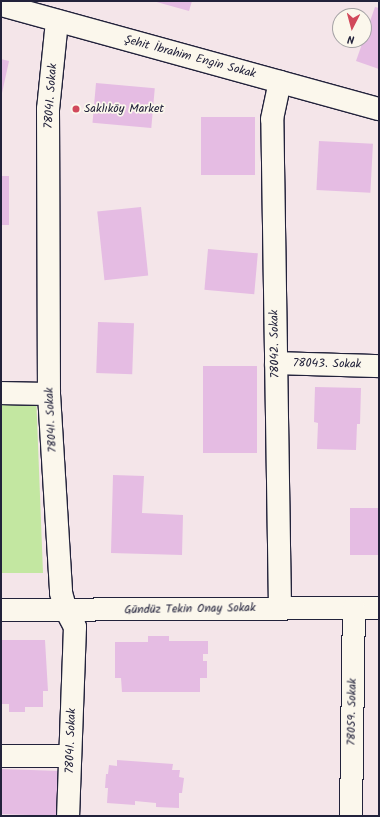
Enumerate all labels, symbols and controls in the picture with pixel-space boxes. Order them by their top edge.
north arrow [332,8,372,48]
text: N [346,30,355,48]
street label: Şehit İbrahim Engin Sokak [123,32,257,82]
street label: 78041. Sokak [42,63,60,129]
place label: Saklıköy Market [84,102,164,116]
marker: Saklıköy Market [71,104,81,114]
street label: 78042. Sokak [267,310,283,378]
street label: 78043. Sokak [293,356,361,372]
street label: 78041. Sokak [42,387,60,453]
street label: Gündüz Tekin Onay Sokak [124,601,256,617]
street label: 78059. Sokak [344,678,360,746]
street label: 78041. Sokak [63,708,79,774]

